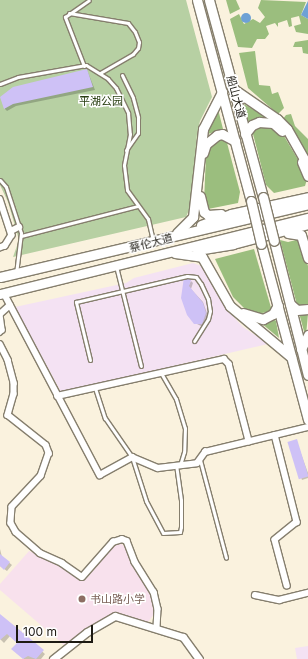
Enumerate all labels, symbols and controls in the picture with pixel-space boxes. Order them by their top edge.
street label: 船山大道 [224,74,248,120]
park label: 平湖公园 [79,94,123,108]
street label: 蔡伦大道 [128,231,174,255]
place label: 书山路小学 [90,592,145,606]
marker: 书山路小学 [77,594,87,604]
scale bar [18,617,95,643]
text: 100 m [23,624,57,639]

